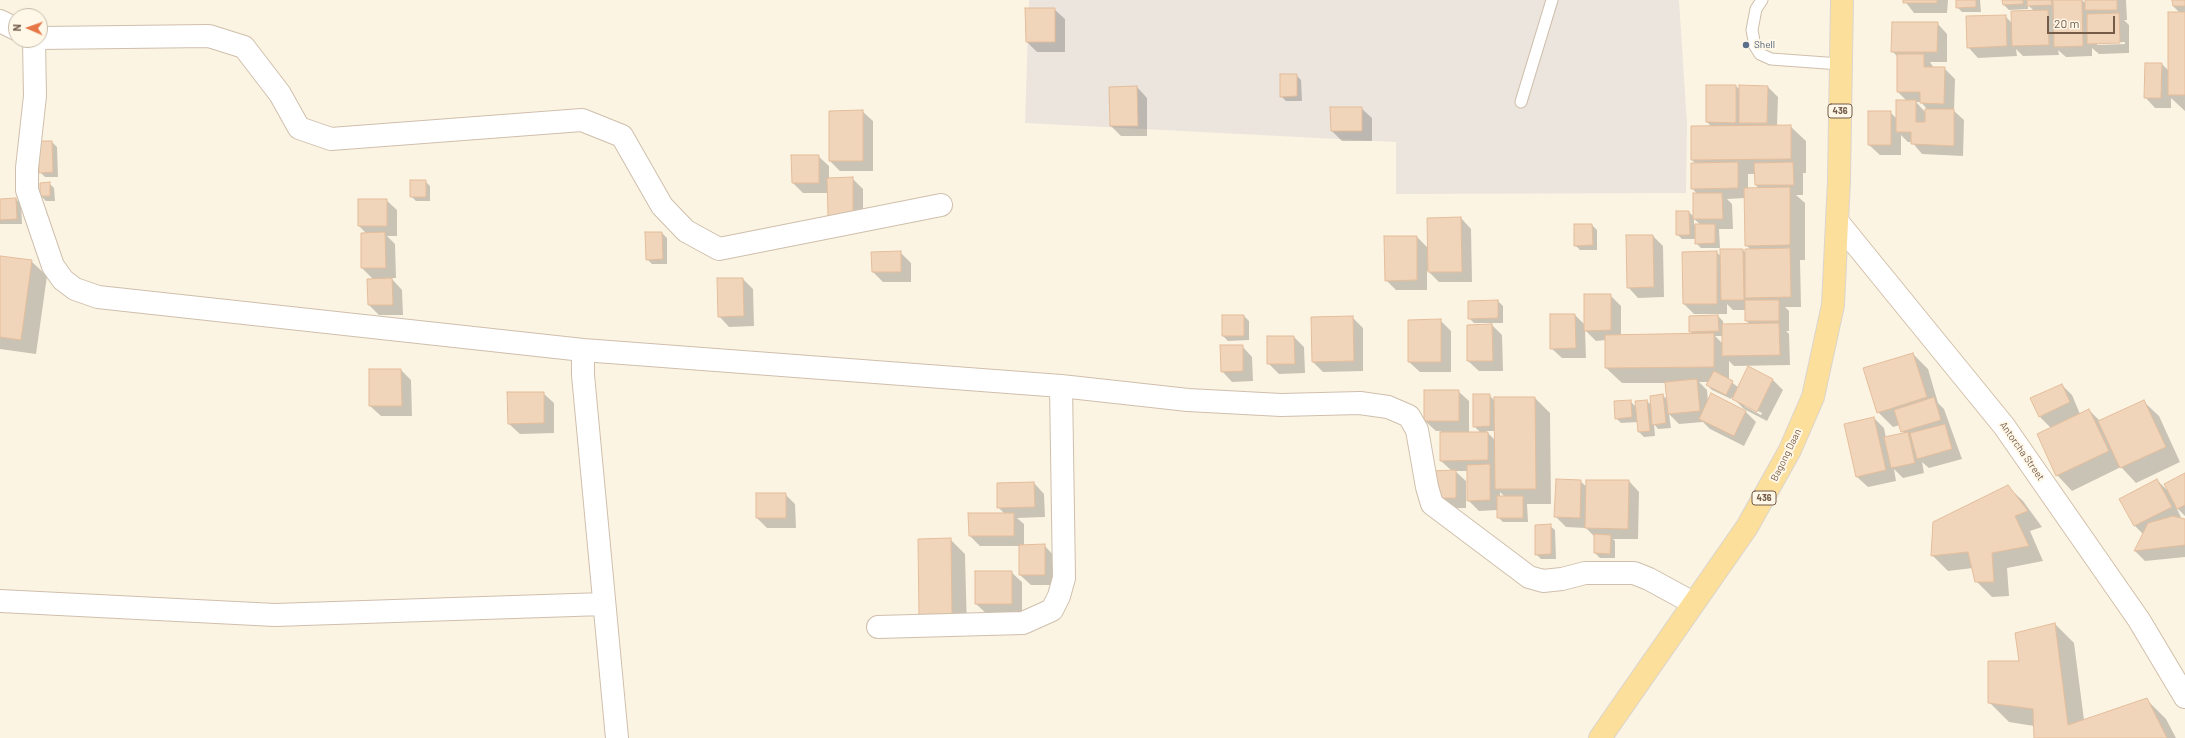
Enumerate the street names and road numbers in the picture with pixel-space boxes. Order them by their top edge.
road number: 436 [1828,104,1852,118]
street label: Antorcha Street [1997,419,2047,483]
street label: Bagong Daan [1768,427,1804,483]
road number: 436 [1752,491,1776,505]

